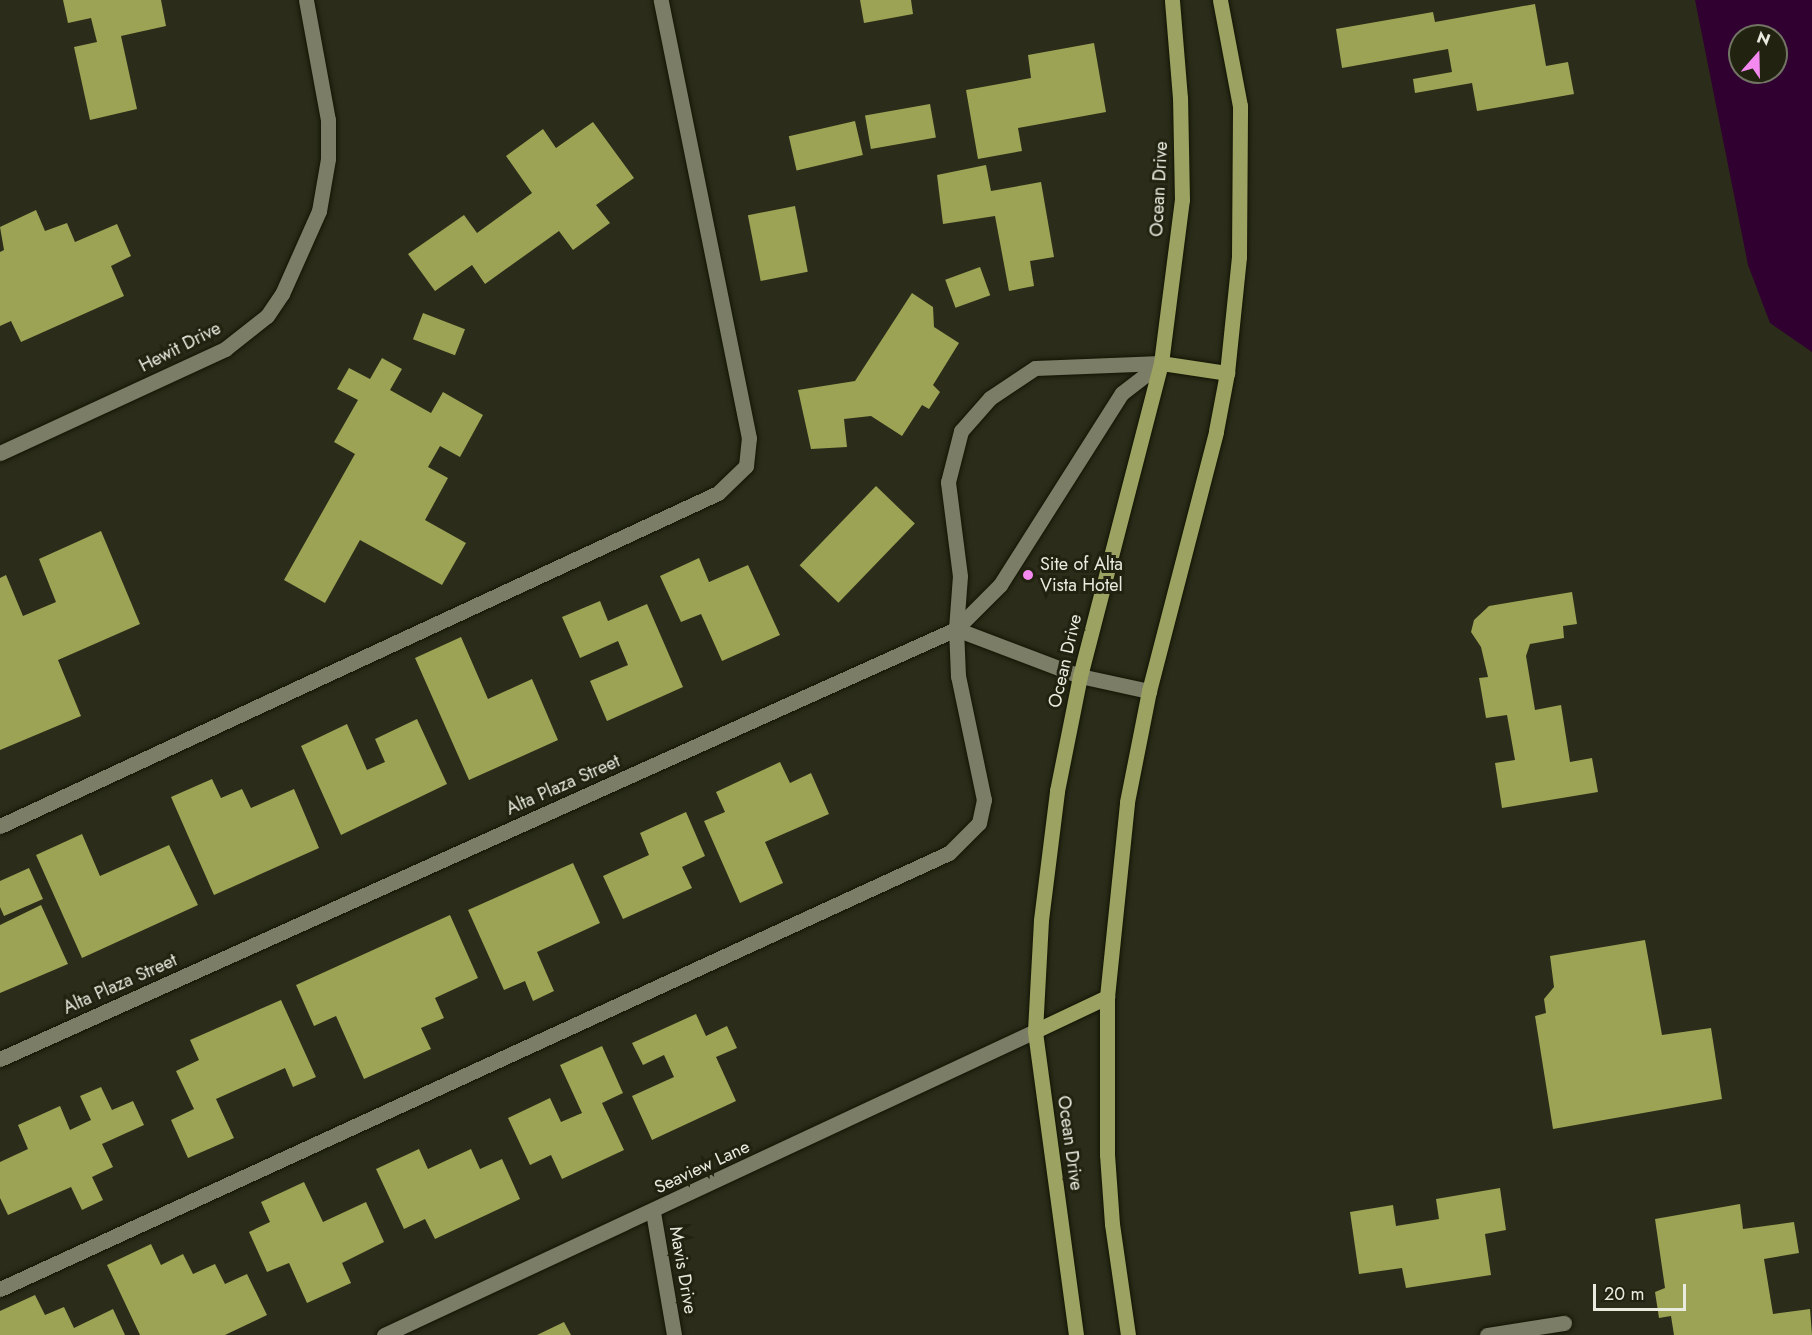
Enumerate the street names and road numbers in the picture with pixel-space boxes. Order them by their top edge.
street label: Ocean Drive [1146,141,1172,237]
street label: Hewit Drive [136,317,224,377]
street label: Ocean Drive [1044,612,1086,710]
street label: Alta Plaza Street [503,750,623,820]
street label: Alta Plaza Street [60,949,180,1019]
street label: Ocean Drive [1053,1094,1087,1192]
street label: Seaview Lane [651,1136,753,1198]
street label: Mavis Drive [665,1225,701,1315]

